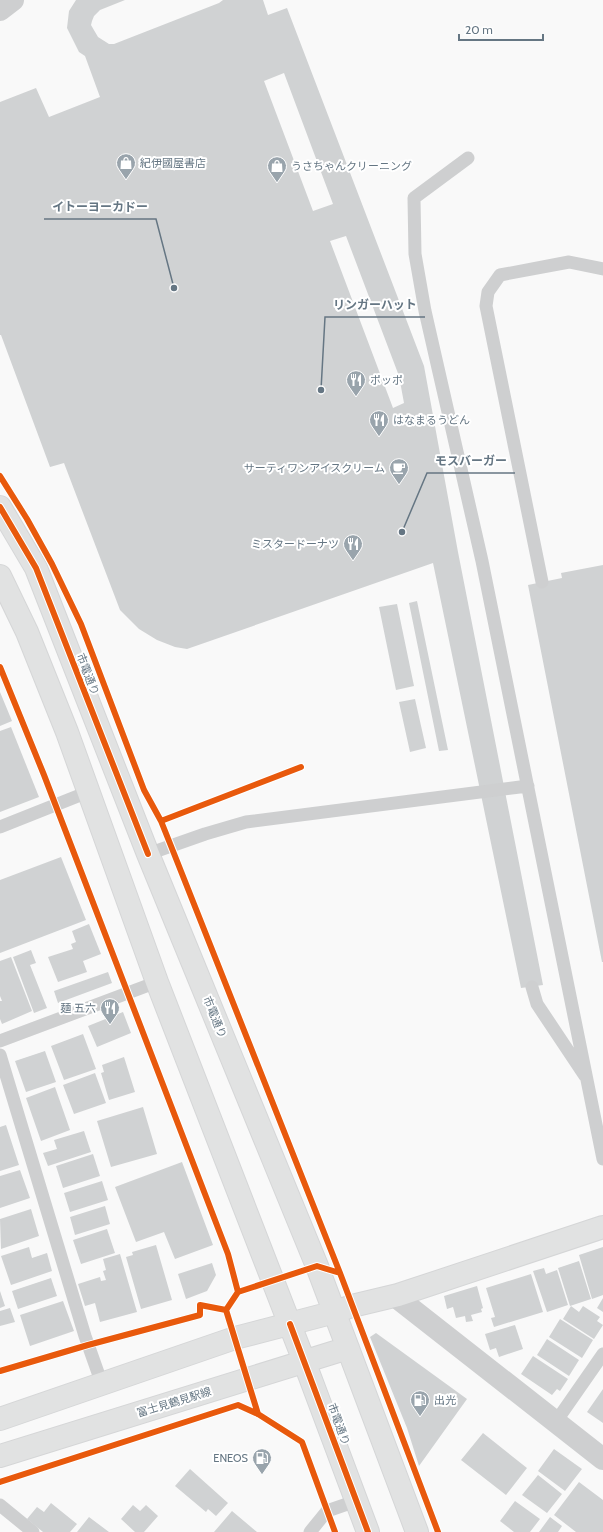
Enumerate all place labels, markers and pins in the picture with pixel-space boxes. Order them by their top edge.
shop icon: 紀伊國屋書店 [115,152,137,180]
shop icon: うさちゃんクリーニング [266,155,288,183]
place label: 紀伊國屋書店 [140,156,206,170]
place label: うさちゃんクリーニング [291,159,412,173]
callout: イトーヨーカドー [44,195,156,219]
callout: リンガーハット [325,293,425,317]
restaurant icon: ポッポ [345,369,367,397]
place label: ポッポ [370,373,403,387]
restaurant icon: はなまるうどん [368,409,390,437]
place label: はなまるうどん [393,413,470,427]
callout: モスバーガー [427,449,515,473]
cafe icon: サーティワンアイスクリーム [388,457,410,485]
place label: サーティワンアイスクリーム [244,461,385,475]
restaurant icon: ミスタードーナツ [342,533,364,561]
place label: ミスタードーナツ [251,537,339,551]
restaurant icon: 麺 五六 [99,997,121,1025]
place label: 麺 五六 [61,1001,96,1015]
fuel station icon: 出光 [409,1389,431,1417]
place label: 出光 [434,1393,456,1407]
fuel station icon: ENEOS [251,1447,273,1475]
place label: ENEOS [213,1451,249,1465]

